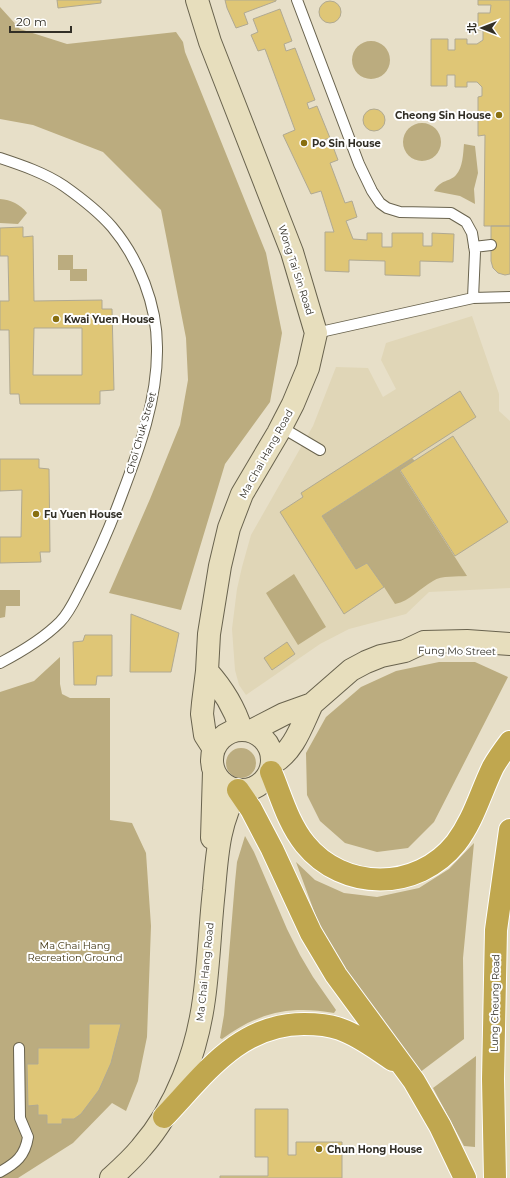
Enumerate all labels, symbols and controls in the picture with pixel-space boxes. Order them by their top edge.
scale bar [10,8,71,34]
north arrow [462,8,502,48]
text: 20 m [16,14,47,29]
text: 北 [465,23,479,34]
place label: Cheong Sin House [395,109,491,122]
marker: Cheong Sin House [494,110,504,120]
place label: Po Sin House [312,137,381,150]
marker: Po Sin House [299,138,309,148]
street label: Wong Tai Sin Road [275,223,317,317]
place label: Kwai Yuen House [64,313,155,326]
marker: Kwai Yuen House [51,314,61,324]
street label: Choi Chuk Street [123,390,159,476]
street label: Ma Chai Hang Road [236,407,296,501]
place label: Fu Yuen House [44,508,122,521]
marker: Fu Yuen House [31,509,41,519]
street label: Fung Mo Street [418,644,496,658]
street label: Ma Chai Hang Road [193,922,217,1022]
park label: Ma Chai Hang Recreation Ground [27,939,123,964]
street label: Lung Cheung Road [488,954,502,1052]
place label: Chun Hong House [327,1143,422,1156]
marker: Chun Hong House [314,1144,324,1154]

